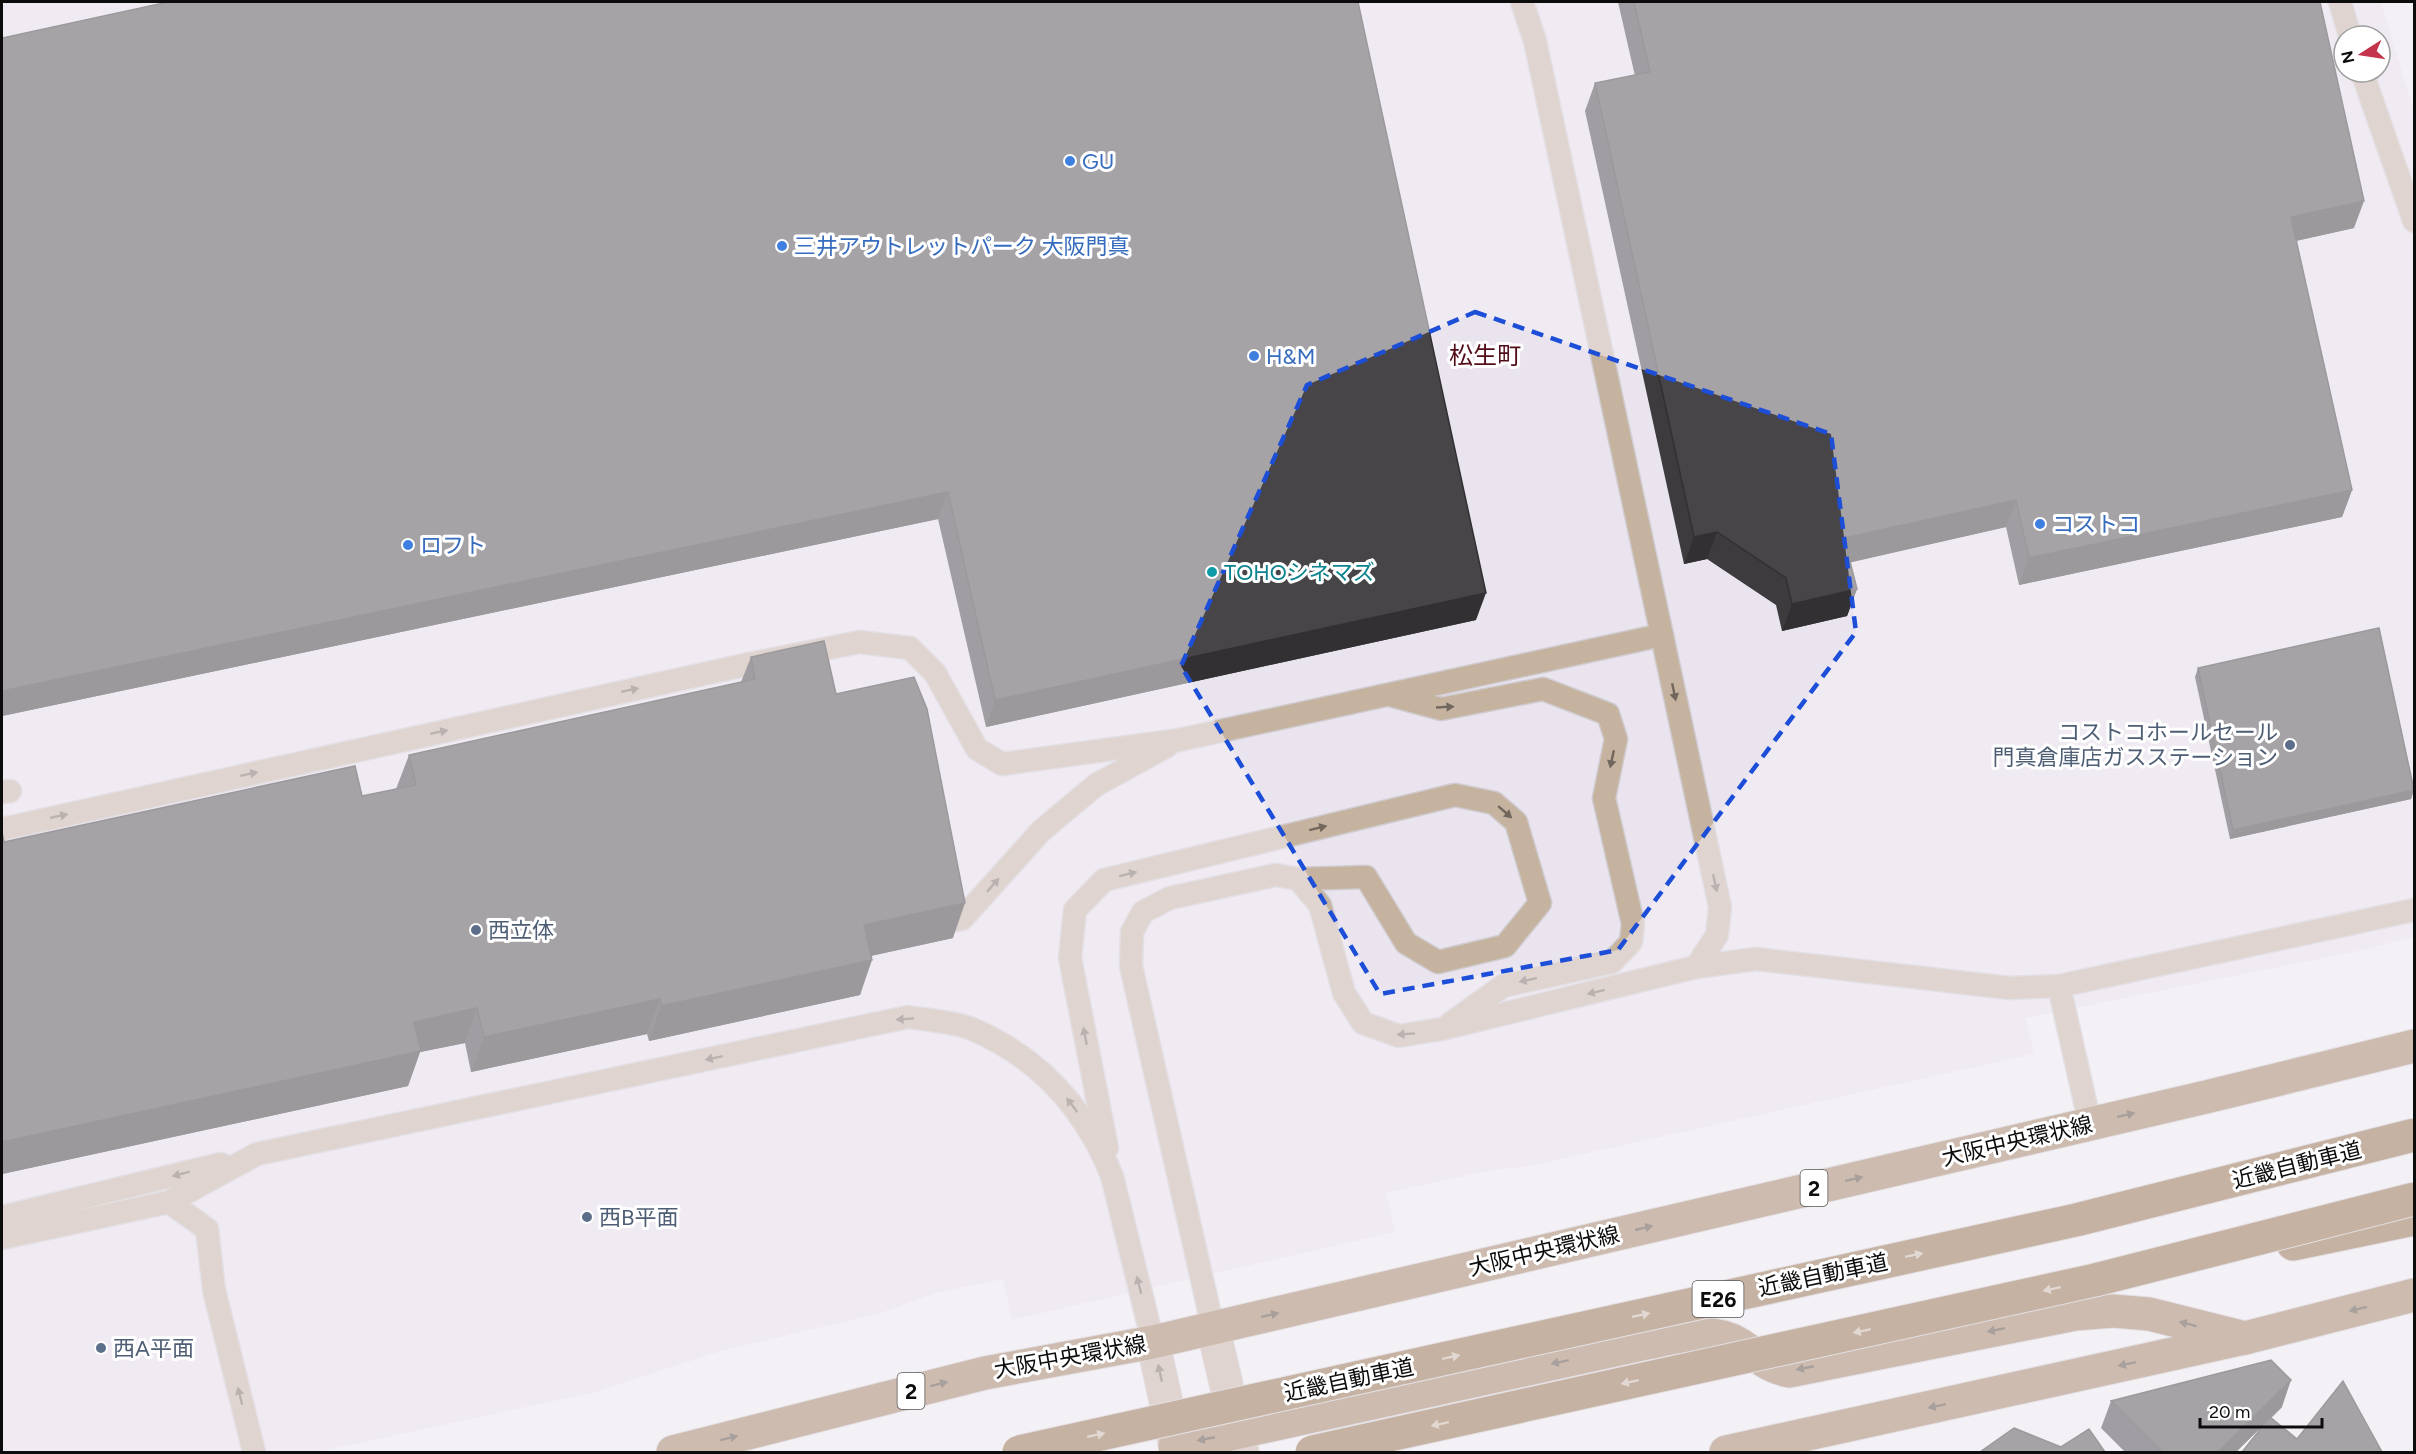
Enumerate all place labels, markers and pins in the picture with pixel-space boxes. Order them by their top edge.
place label: GU [1082,148,1114,175]
marker: GU [1063,154,1077,168]
place label: 三井アウトレットパーク 大阪門真 [794,233,1129,260]
marker: 三井アウトレットパーク 大阪門真 [775,239,789,253]
place label: H&M [1266,343,1315,370]
marker: H&M [1247,349,1261,363]
place label: コストコ [2052,511,2140,538]
marker: コストコ [2033,517,2047,531]
place label: ロフト [420,532,486,559]
marker: ロフト [401,538,415,552]
place label: TOHOシネマズ [1224,559,1375,586]
marker: TOHOシネマズ [1205,565,1219,579]
place label: コストコホールセール 門真倉庫店ガスステーション [1992,719,2278,771]
marker: コストコホールセール 門真倉庫店ガスステーション [2283,738,2297,752]
place label: 西立体 [488,917,554,944]
marker: 西立体 [469,923,483,937]
place label: 西B平面 [599,1204,678,1231]
marker: 西B平面 [580,1210,594,1224]
place label: 西A平面 [113,1335,194,1362]
marker: 西A平面 [94,1341,108,1355]

